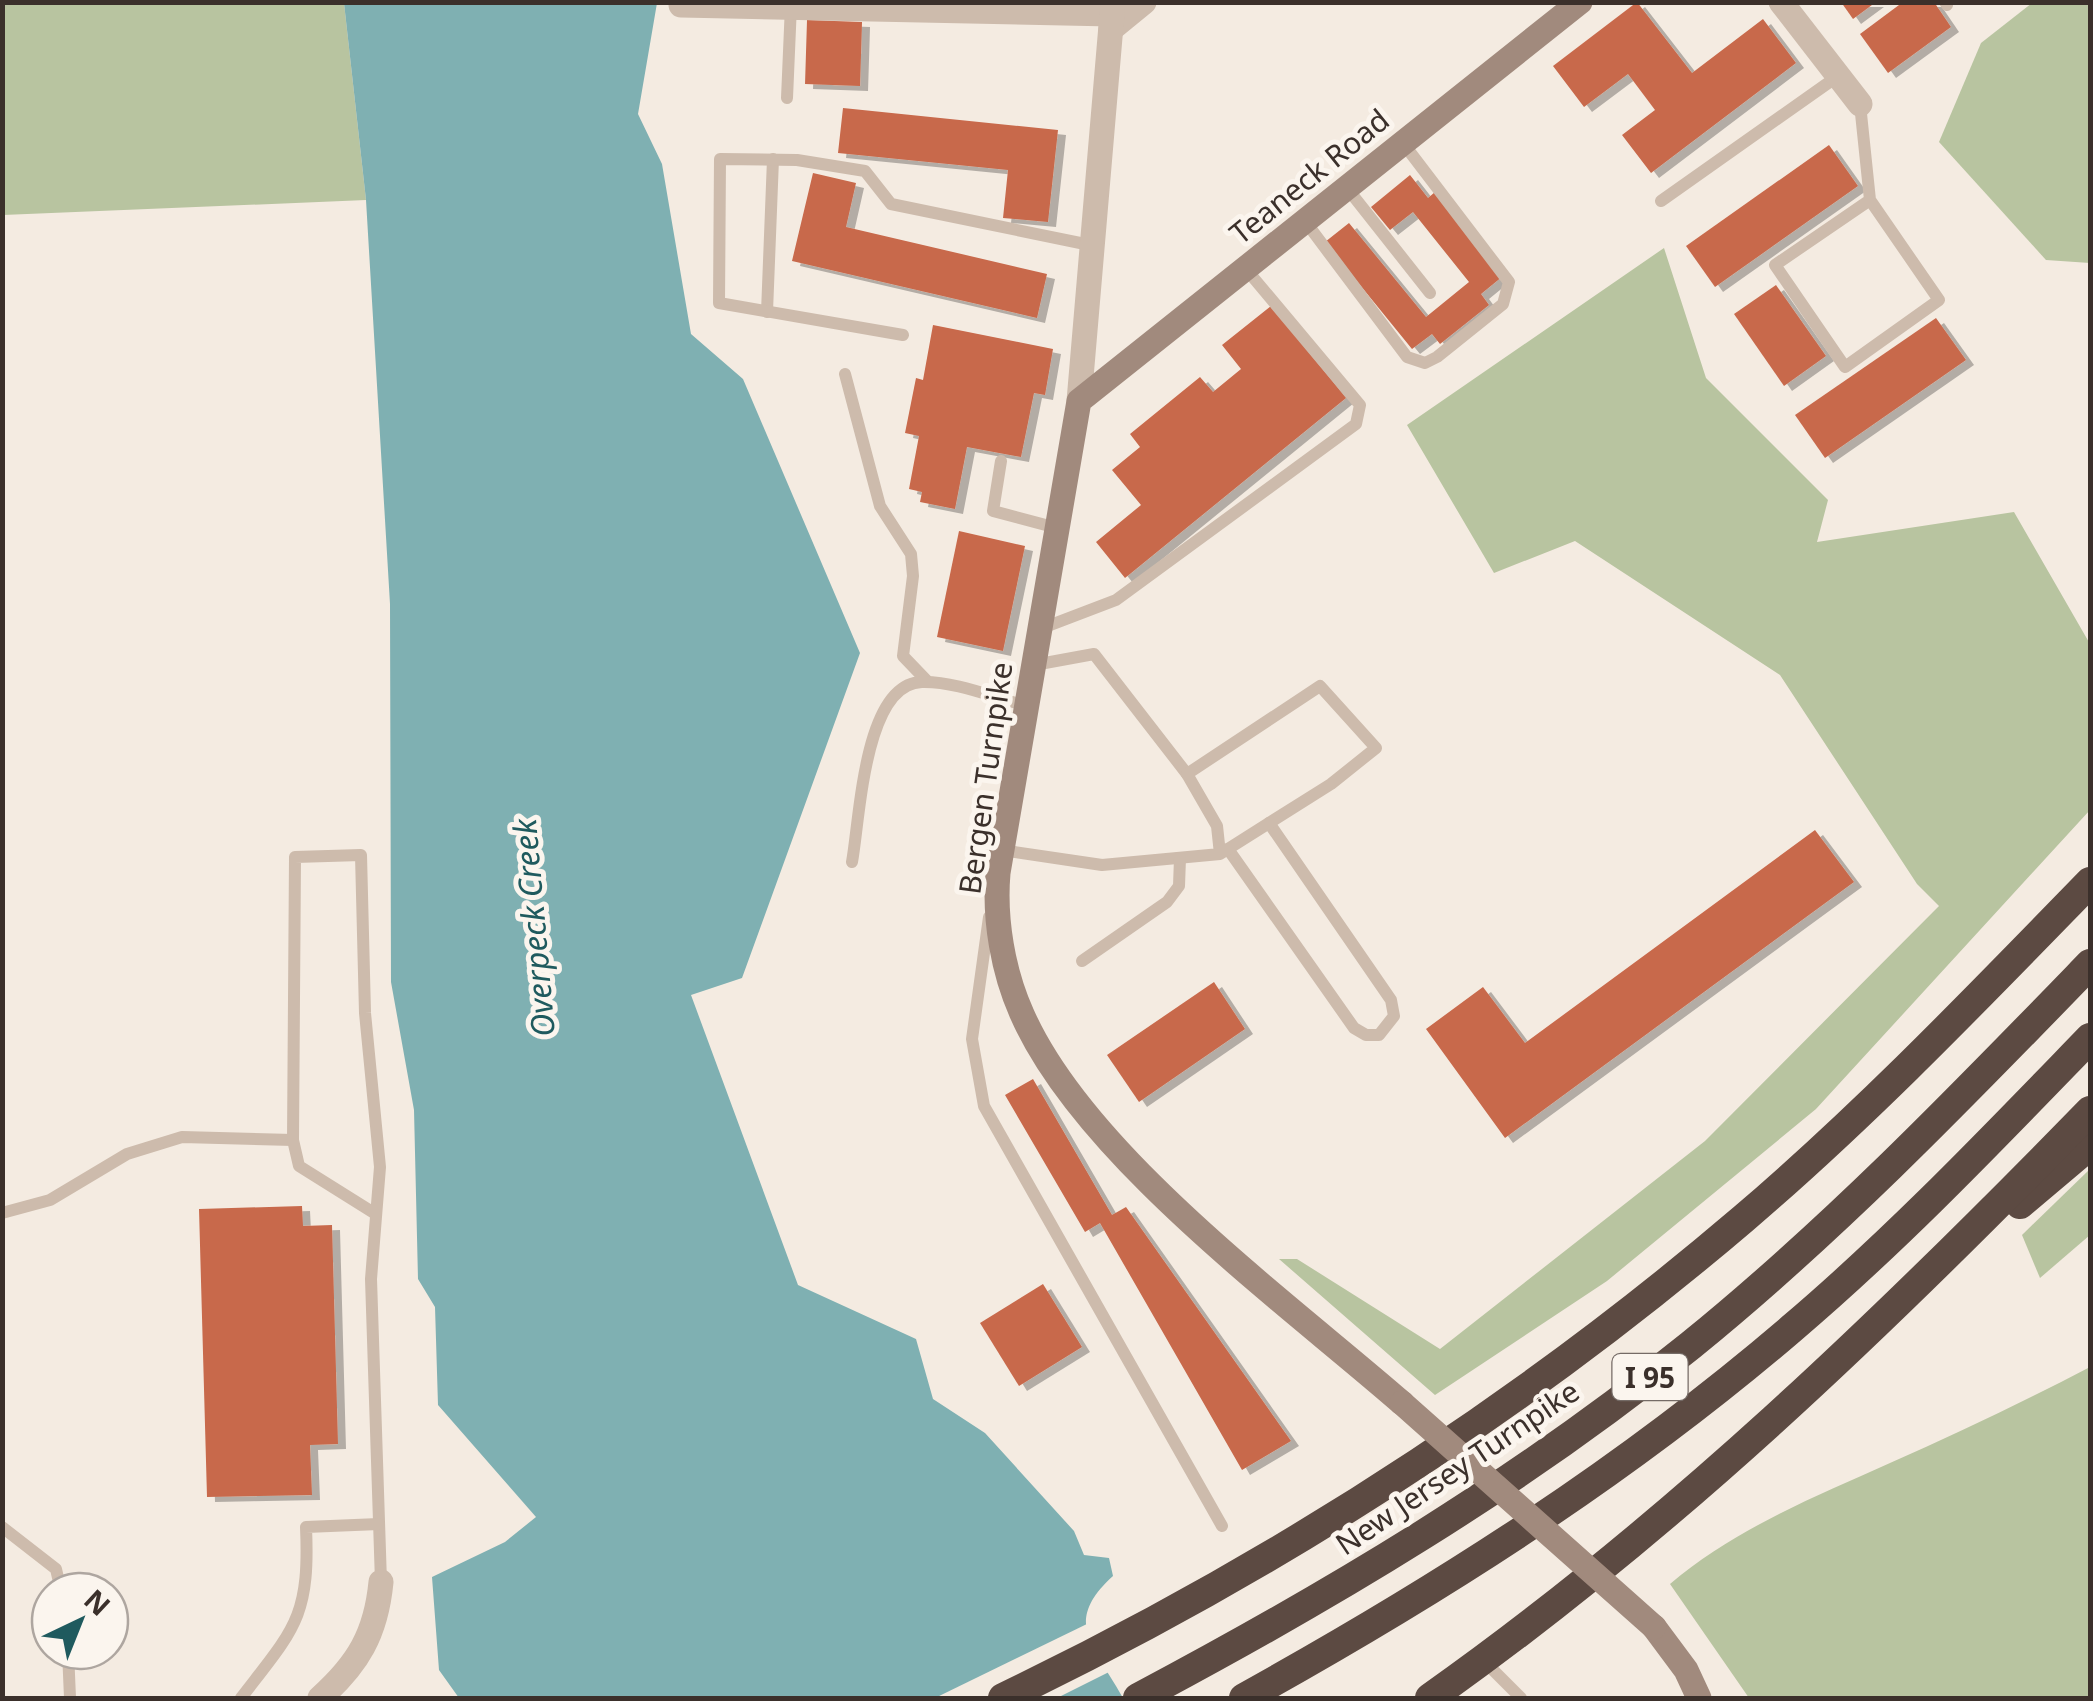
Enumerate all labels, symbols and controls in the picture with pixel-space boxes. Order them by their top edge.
street label: Teaneck Road [1221,99,1397,253]
street label: Bergen Turnpike [948,659,1022,897]
water label: Overpeck Creek [502,816,564,1039]
road number: I 95 [1612,1354,1688,1400]
street label: New Jersey Turnpike [1327,1370,1587,1564]
north arrow [30,1571,130,1671]
text: N [76,1580,119,1624]

